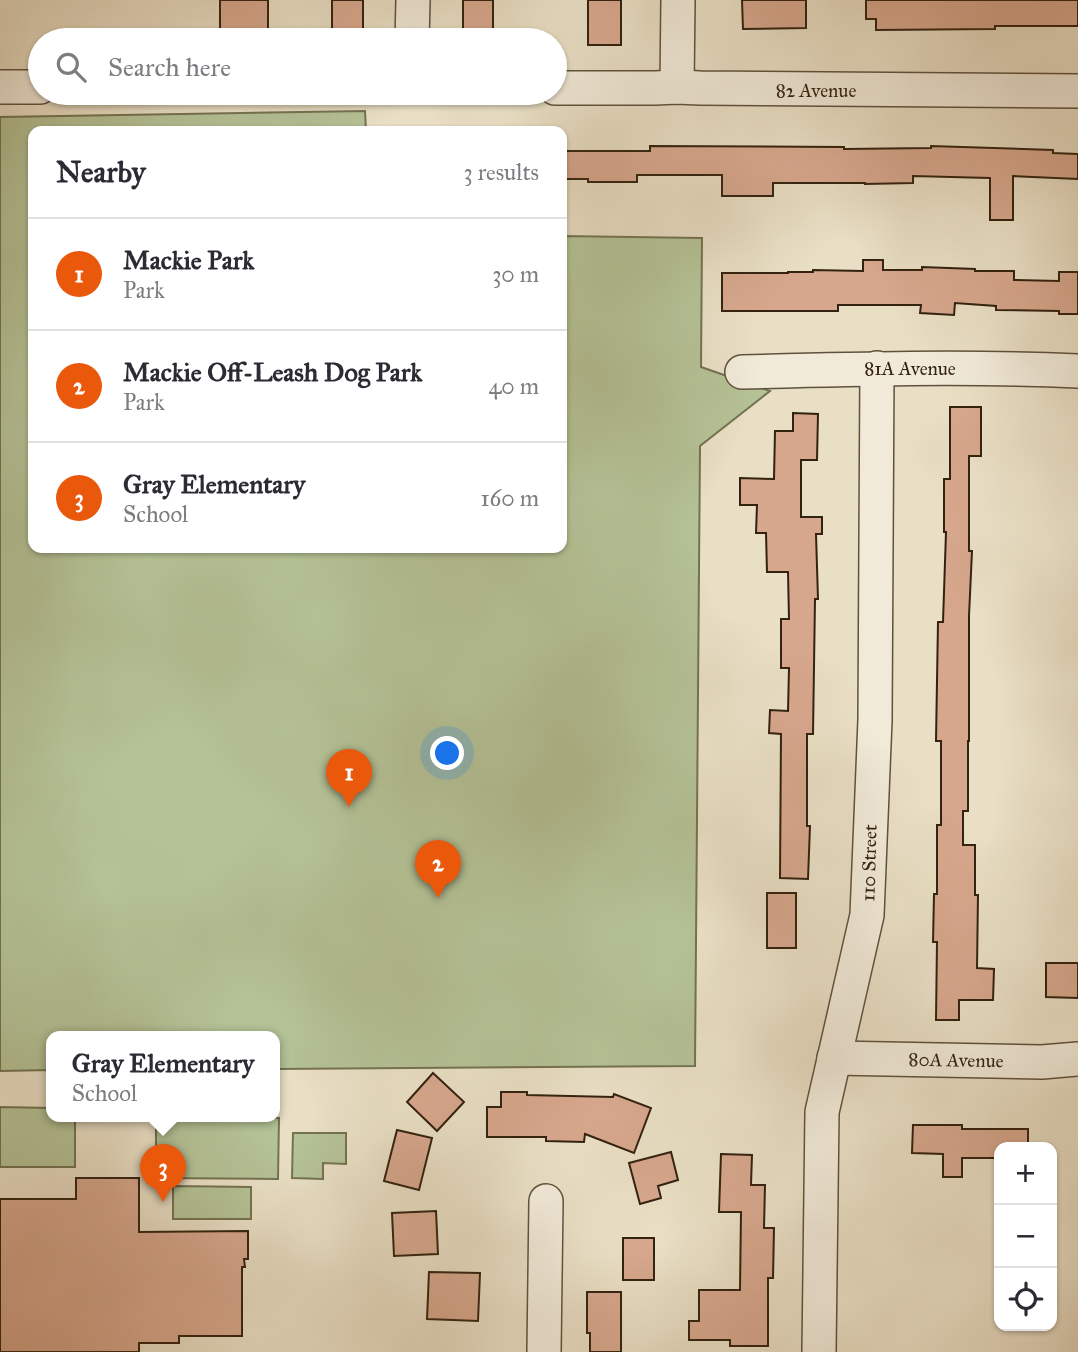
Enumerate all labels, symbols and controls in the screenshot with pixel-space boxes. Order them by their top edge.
search box [28,28,567,105]
icon: search [52,48,90,86]
text: Search here [108,51,231,83]
street label: 82 Avenue [776,79,856,102]
text: Nearby [56,154,146,190]
text: 3 results [463,158,539,186]
text: Mackie Park [123,244,254,276]
text: 1 [74,260,84,288]
text: 30 m [492,260,539,288]
text: Park [123,276,165,304]
text: Mackie Off-Leash Dog Park [123,356,422,388]
street label: 81A Avenue [864,357,956,380]
text: 2 [73,372,85,400]
text: 40 m [489,372,539,400]
text: Park [123,388,165,416]
text: Gray Elementary [123,468,305,500]
text: 3 [74,484,84,512]
text: 160 m [481,484,539,512]
text: School [123,500,188,528]
your location [430,736,464,770]
pin: 1 [326,749,372,807]
street label: 110 Street [856,824,882,902]
pin: 2 [415,840,461,898]
popup [46,1031,280,1122]
text: Gray Elementary [72,1047,254,1079]
street label: 80A Avenue [908,1048,1004,1072]
text: School [72,1079,137,1107]
map controls [994,1142,1057,1331]
button: + [994,1142,1057,1205]
pin: 3 [140,1144,186,1202]
button: − [994,1205,1057,1268]
button: locate [994,1268,1057,1331]

